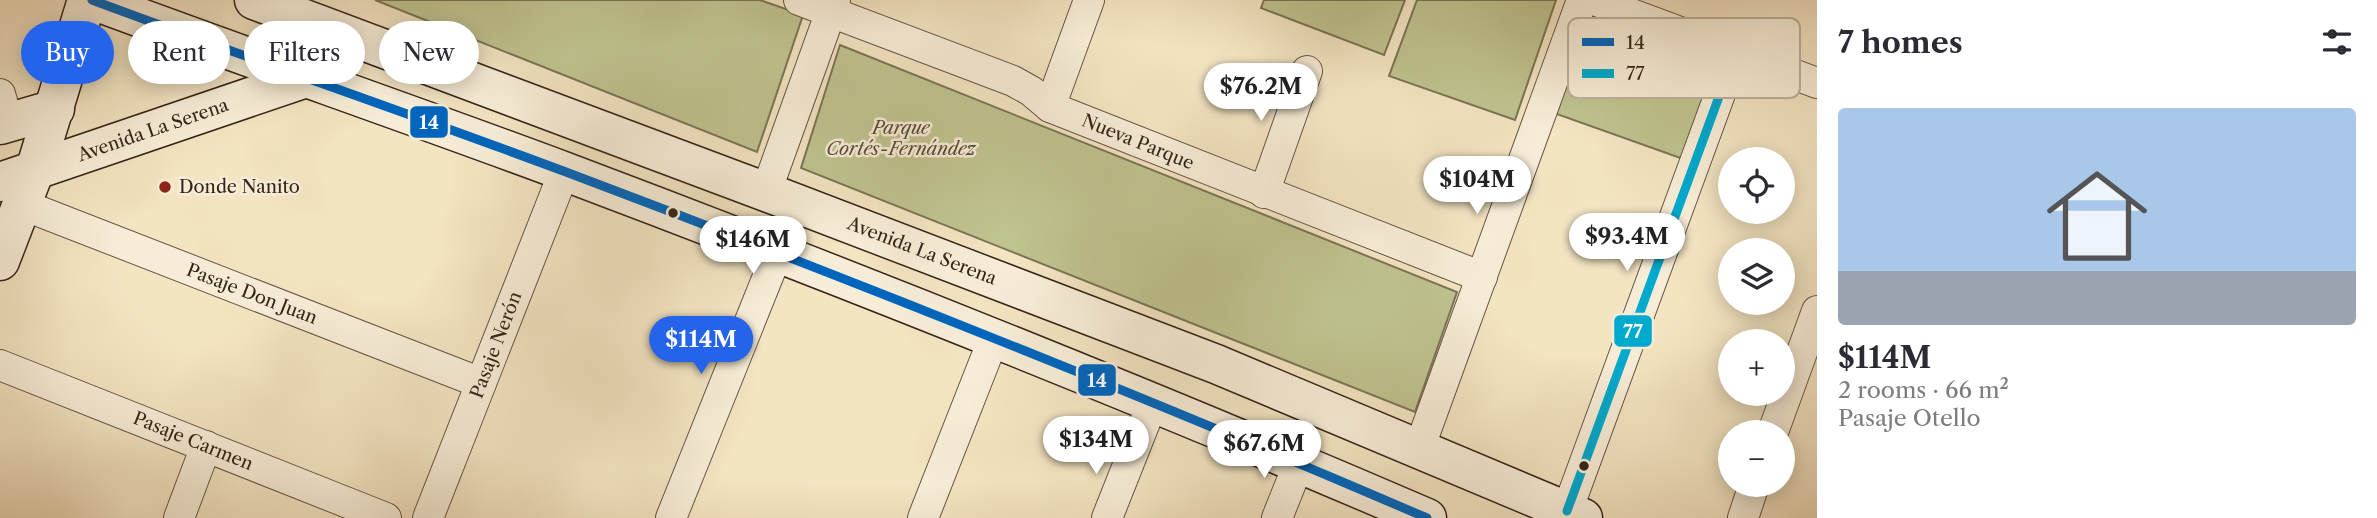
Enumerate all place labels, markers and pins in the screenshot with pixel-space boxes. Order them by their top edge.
pin: $76.2M [1204,64,1318,123]
pin: $104M [1428,156,1526,216]
place label: Donde Nanito [179,176,300,198]
marker: Donde Nanito [157,179,173,195]
unlabelled marker [666,206,680,220]
pin: $93.4M [1570,214,1684,273]
pin: $146M [704,216,802,276]
pin: $114M [652,316,750,376]
pin: $134M [1047,416,1145,476]
pin: $67.6M [1207,420,1321,480]
unlabelled marker [1577,459,1591,473]

